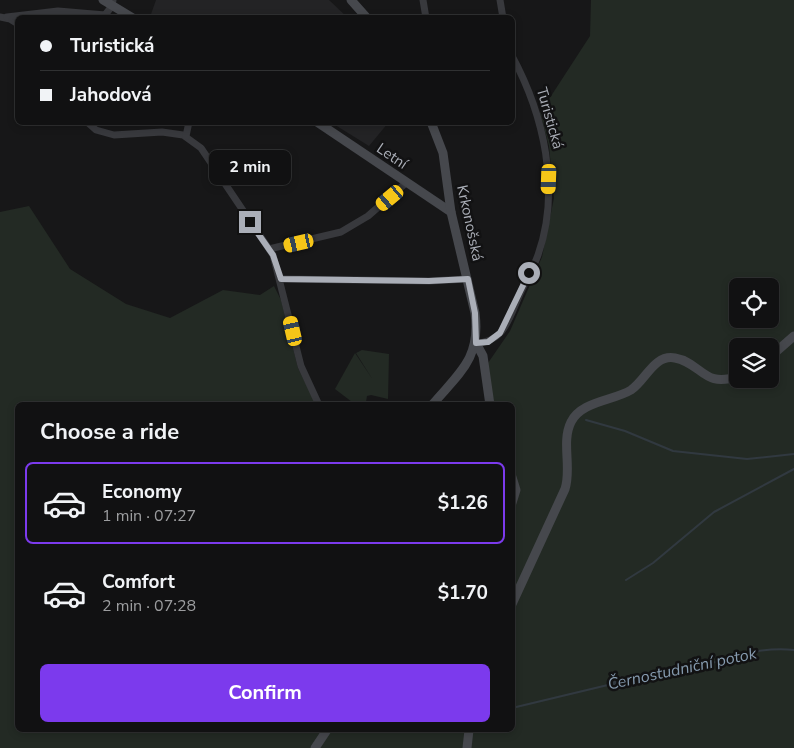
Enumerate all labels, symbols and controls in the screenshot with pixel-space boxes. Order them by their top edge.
text: Turistická [70,33,154,59]
text: Jahodová [70,82,152,108]
street label: Turistická [532,85,568,151]
street label: Letní [373,138,413,174]
callout: 2 min [209,150,291,184]
text: 2 min [229,156,271,178]
car [540,164,557,194]
car [373,183,406,213]
street label: Krkonošská [452,183,488,263]
route end [239,211,261,233]
car [282,232,315,254]
route start [518,262,540,284]
map controls [729,278,779,388]
button: locate [729,278,779,328]
car [282,315,303,347]
button: layers [729,338,779,388]
text: Choose a ride [40,417,179,447]
text: Economy [102,479,182,505]
icon: car [42,481,87,526]
text: $1.26 [438,490,488,516]
text: 1 min · 07:27 [102,505,196,527]
text: Comfort [102,569,175,595]
icon: car [42,571,87,616]
text: $1.70 [438,580,488,606]
text: 2 min · 07:28 [102,595,196,617]
water label: Černostudniční potok [606,642,759,696]
button: Confirm [40,664,490,722]

